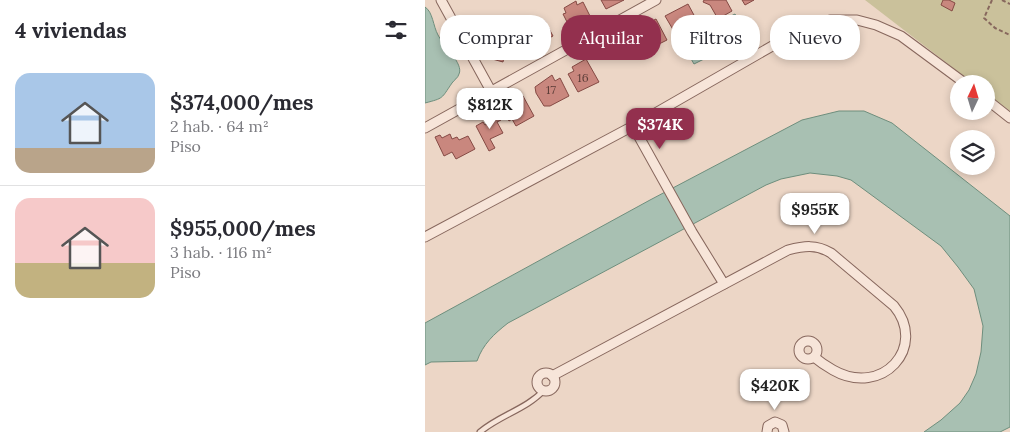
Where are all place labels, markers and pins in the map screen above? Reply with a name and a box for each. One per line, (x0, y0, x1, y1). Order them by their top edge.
pin: $812K (455, 88, 525, 130)
pin: $374K (625, 108, 695, 150)
pin: $955K (780, 192, 850, 235)
pin: $420K (740, 368, 810, 411)

